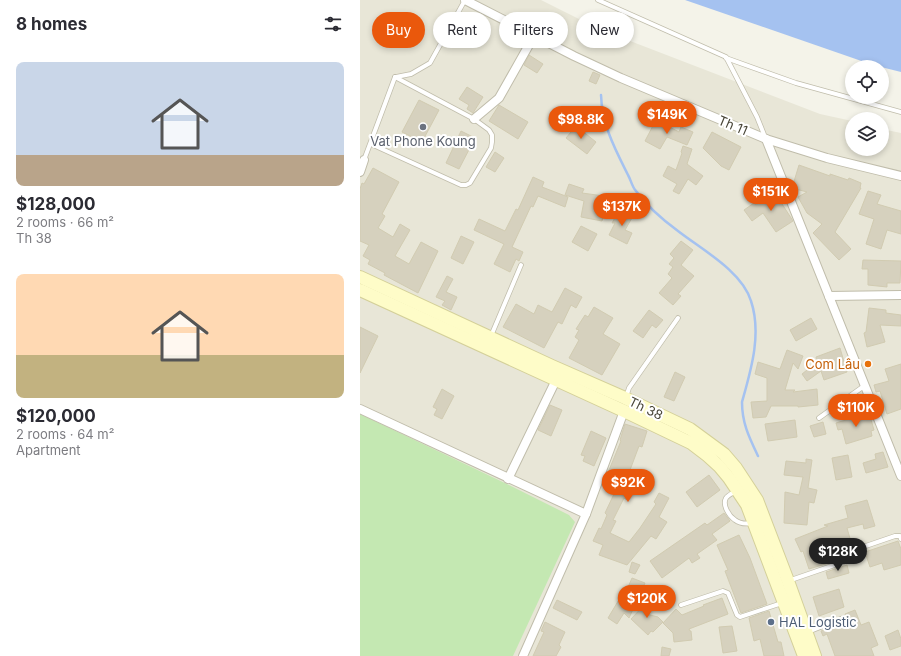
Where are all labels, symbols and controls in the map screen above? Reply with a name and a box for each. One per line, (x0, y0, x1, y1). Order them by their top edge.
chip: Buy (372, 12, 425, 48)
chip: Rent (433, 12, 491, 48)
chip: Filters (499, 12, 568, 48)
chip: New (576, 12, 634, 48)
icon: filters (322, 13, 344, 35)
text: 8 homes (16, 14, 87, 34)
map controls (845, 60, 889, 156)
button: locate (845, 60, 889, 104)
icon: home (144, 88, 216, 160)
pin: $149K (639, 101, 695, 135)
pin: $98.8K (548, 106, 614, 140)
text: $149K (647, 106, 687, 122)
text: $98.8K (558, 111, 604, 127)
street label: Th 11 (716, 112, 750, 138)
button: layers (845, 112, 889, 156)
marker: Vat Phone Koung (418, 122, 428, 132)
place label: Vat Phone Koung (370, 133, 476, 149)
pin: $151K (743, 178, 799, 212)
text: $151K (752, 183, 790, 199)
pin: $137K (594, 193, 650, 227)
text: $128,000 (16, 194, 95, 214)
text: $137K (602, 198, 642, 214)
text: 2 rooms · 66 m² (16, 214, 114, 230)
text: Th 38 (16, 230, 52, 246)
icon: home (144, 300, 216, 372)
place label: Com Lâu (805, 356, 860, 372)
marker: Com Lâu (863, 359, 873, 369)
street label: Th 38 (626, 393, 666, 423)
pin: $110K (828, 394, 884, 428)
text: $110K (837, 399, 875, 415)
text: $120,000 (16, 406, 96, 426)
text: 2 rooms · 64 m² (16, 426, 114, 442)
text: Apartment (16, 442, 81, 458)
pin: $92K (604, 469, 652, 503)
text: $92K (611, 474, 645, 490)
pin: $128K (810, 538, 866, 572)
text: $128K (818, 543, 858, 559)
pin: $120K (619, 585, 675, 619)
text: $120K (627, 590, 667, 606)
place label: HAL Logistic (779, 614, 857, 630)
marker: HAL Logistic (766, 617, 776, 627)

